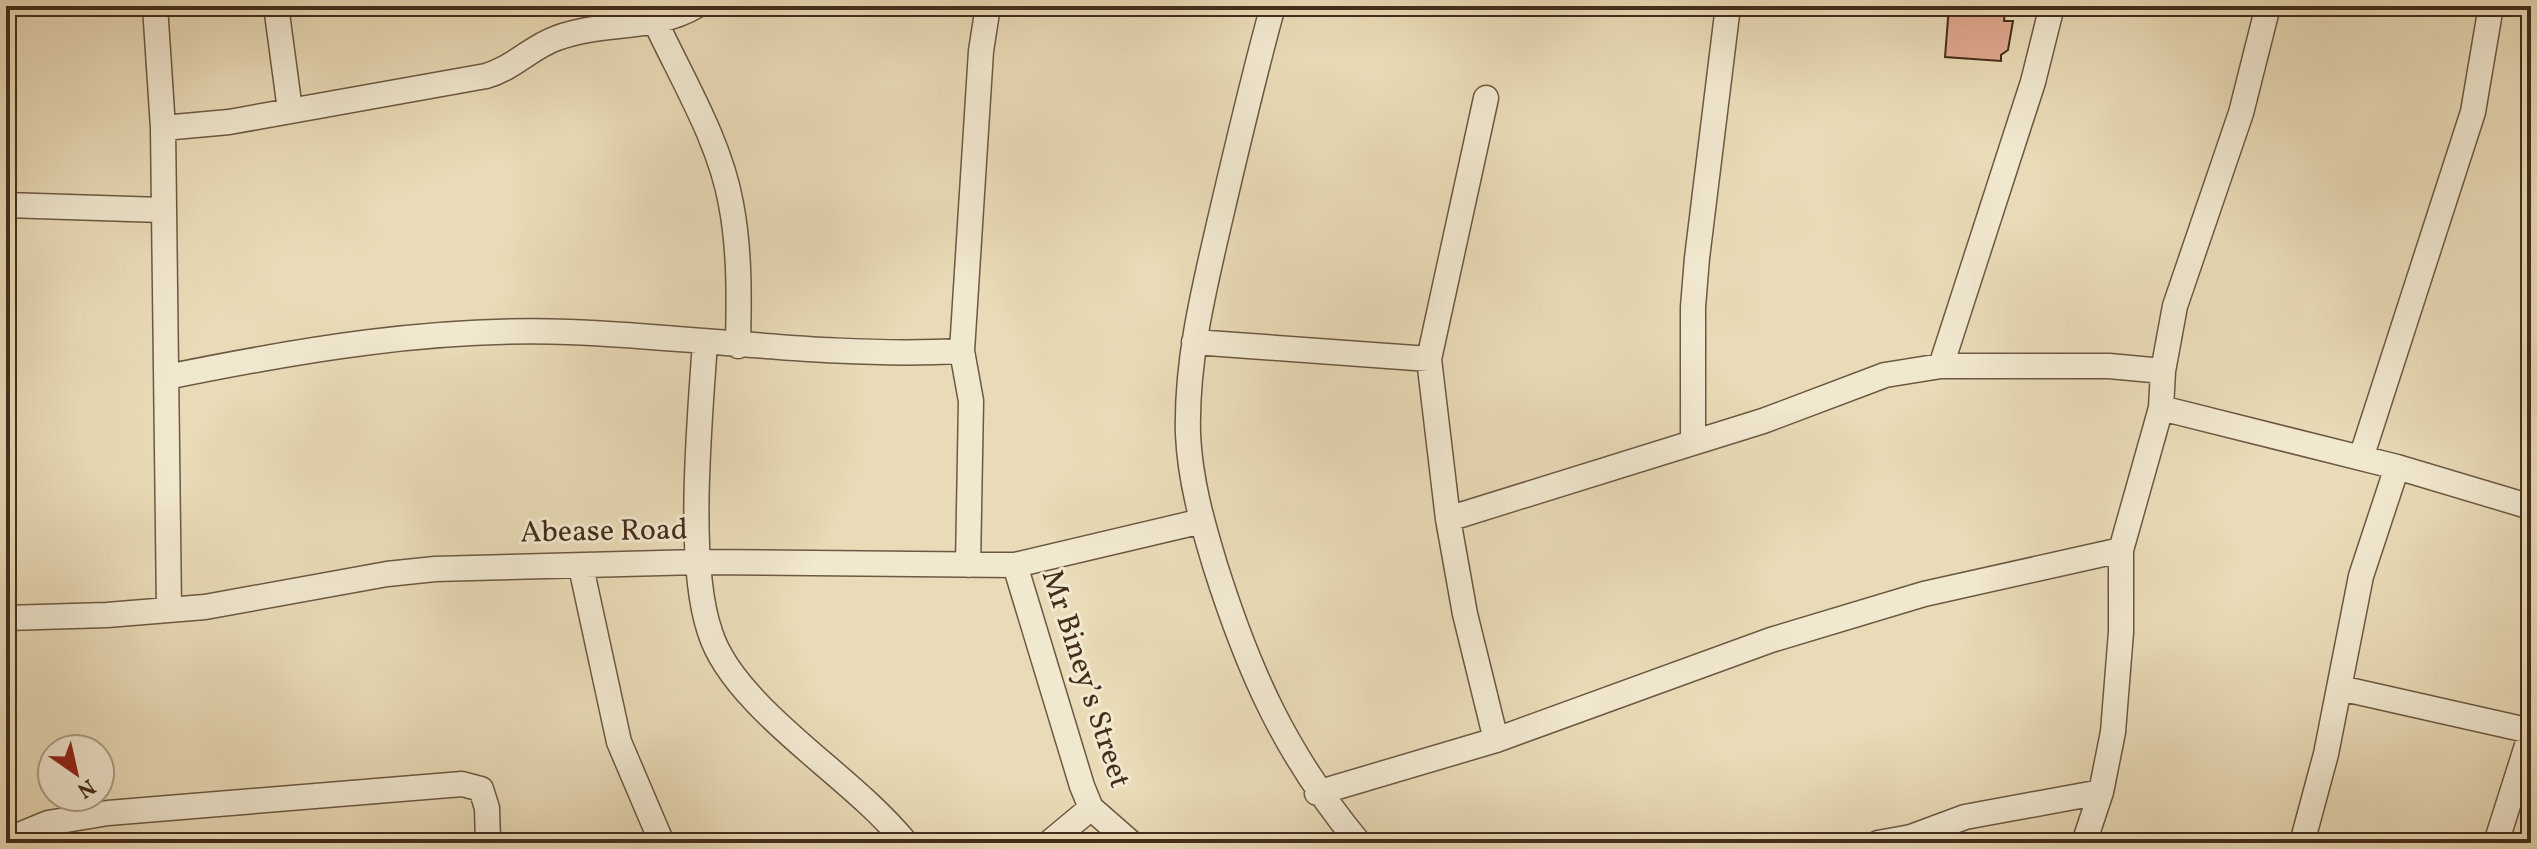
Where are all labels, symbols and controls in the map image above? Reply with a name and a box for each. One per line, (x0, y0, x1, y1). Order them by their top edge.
street label: Abease Road (520, 510, 688, 554)
street label: Mr Biney’s Street (1030, 565, 1140, 793)
north arrow (36, 733, 116, 813)
text: N (70, 770, 101, 805)

